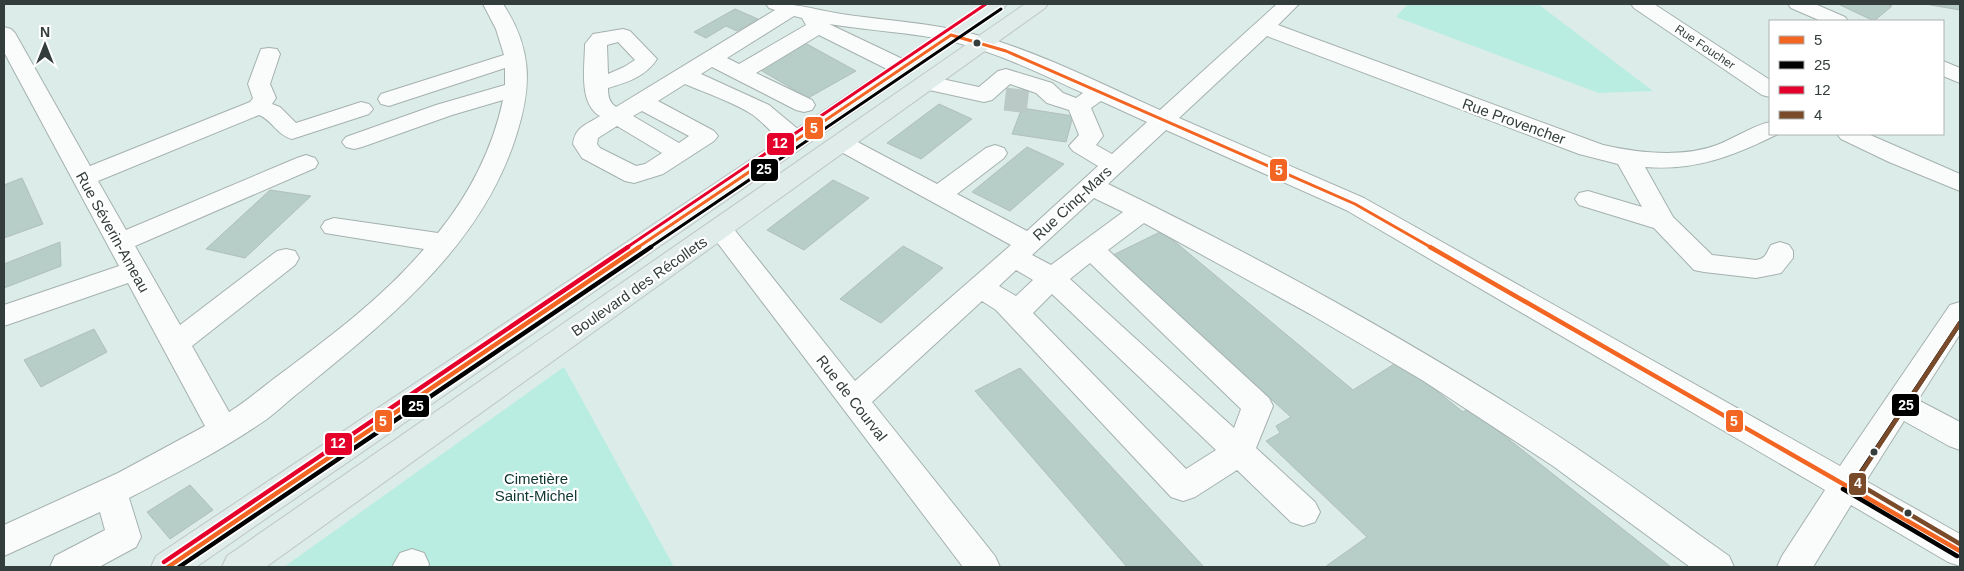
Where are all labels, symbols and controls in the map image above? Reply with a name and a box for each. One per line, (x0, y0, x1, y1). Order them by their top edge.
north arrow (20, 20, 70, 70)
legend (1769, 20, 1944, 135)
street label: Rue Foucher (1672, 22, 1738, 72)
text: N (40, 24, 50, 40)
text: 5 (1814, 31, 1822, 48)
unlabelled marker (972, 38, 982, 48)
text: 25 (1814, 56, 1831, 73)
text: 12 (1814, 81, 1831, 98)
street label: Rue Provencher (1460, 94, 1568, 148)
text: 4 (1814, 106, 1822, 123)
line badge: 5 (804, 116, 824, 140)
text: 5 (810, 120, 818, 136)
line badge: 12 (766, 132, 795, 156)
text: 12 (772, 135, 788, 151)
line badge: 25 (750, 158, 779, 182)
line badge: 5 (1269, 158, 1288, 182)
text: 25 (756, 161, 772, 177)
street label: Rue Cinq-Mars (1029, 162, 1115, 244)
text: 5 (1275, 162, 1283, 178)
street label: Rue Séverin-Ameau (73, 169, 153, 295)
street label: Boulevard des Récollets (568, 233, 710, 339)
street label: Rue de Courval (813, 352, 891, 444)
line badge: 25 (1891, 393, 1920, 417)
line badge: 25 (401, 394, 430, 418)
text: 25 (1898, 397, 1914, 413)
text: 25 (408, 398, 424, 414)
line badge: 5 (374, 409, 393, 433)
line badge: 5 (1725, 409, 1744, 433)
text: 5 (379, 413, 387, 429)
text: 5 (1730, 413, 1738, 429)
line badge: 12 (324, 432, 353, 456)
text: 12 (330, 435, 346, 451)
unlabelled marker (1869, 447, 1879, 457)
park label: Cimetière Saint-Michel (495, 470, 577, 504)
line badge: 4 (1848, 472, 1867, 496)
text: 4 (1854, 475, 1862, 491)
unlabelled marker (1903, 508, 1913, 518)

